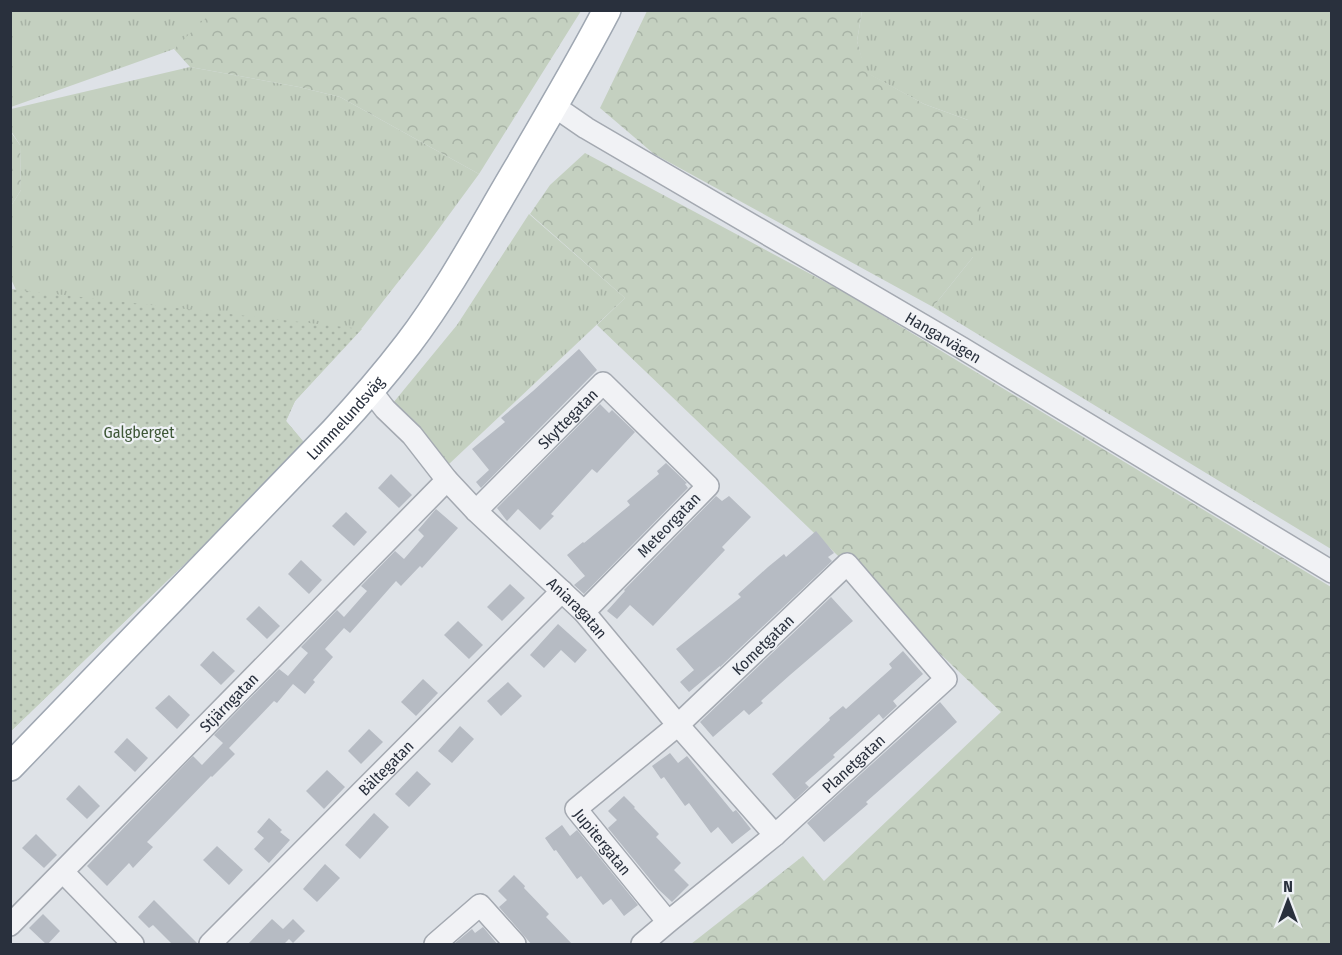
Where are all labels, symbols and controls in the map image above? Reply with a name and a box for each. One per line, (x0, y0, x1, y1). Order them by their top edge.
street label: Hangarvägen (902, 308, 985, 367)
street label: Lummelundsväg (302, 372, 388, 463)
street label: Skyttegatan (534, 385, 601, 453)
park label: Galgberget (104, 423, 175, 442)
street label: Meteorgatan (634, 489, 704, 561)
street label: Aniaragatan (543, 573, 611, 642)
street label: Kometgatan (728, 611, 798, 679)
street label: Stjärngatan (195, 669, 262, 736)
street label: Planetgatan (818, 730, 889, 797)
street label: Bältegatan (354, 736, 417, 799)
street label: Jupitergatan (570, 805, 635, 879)
north arrow (1258, 871, 1318, 931)
text: N (1283, 877, 1293, 896)

